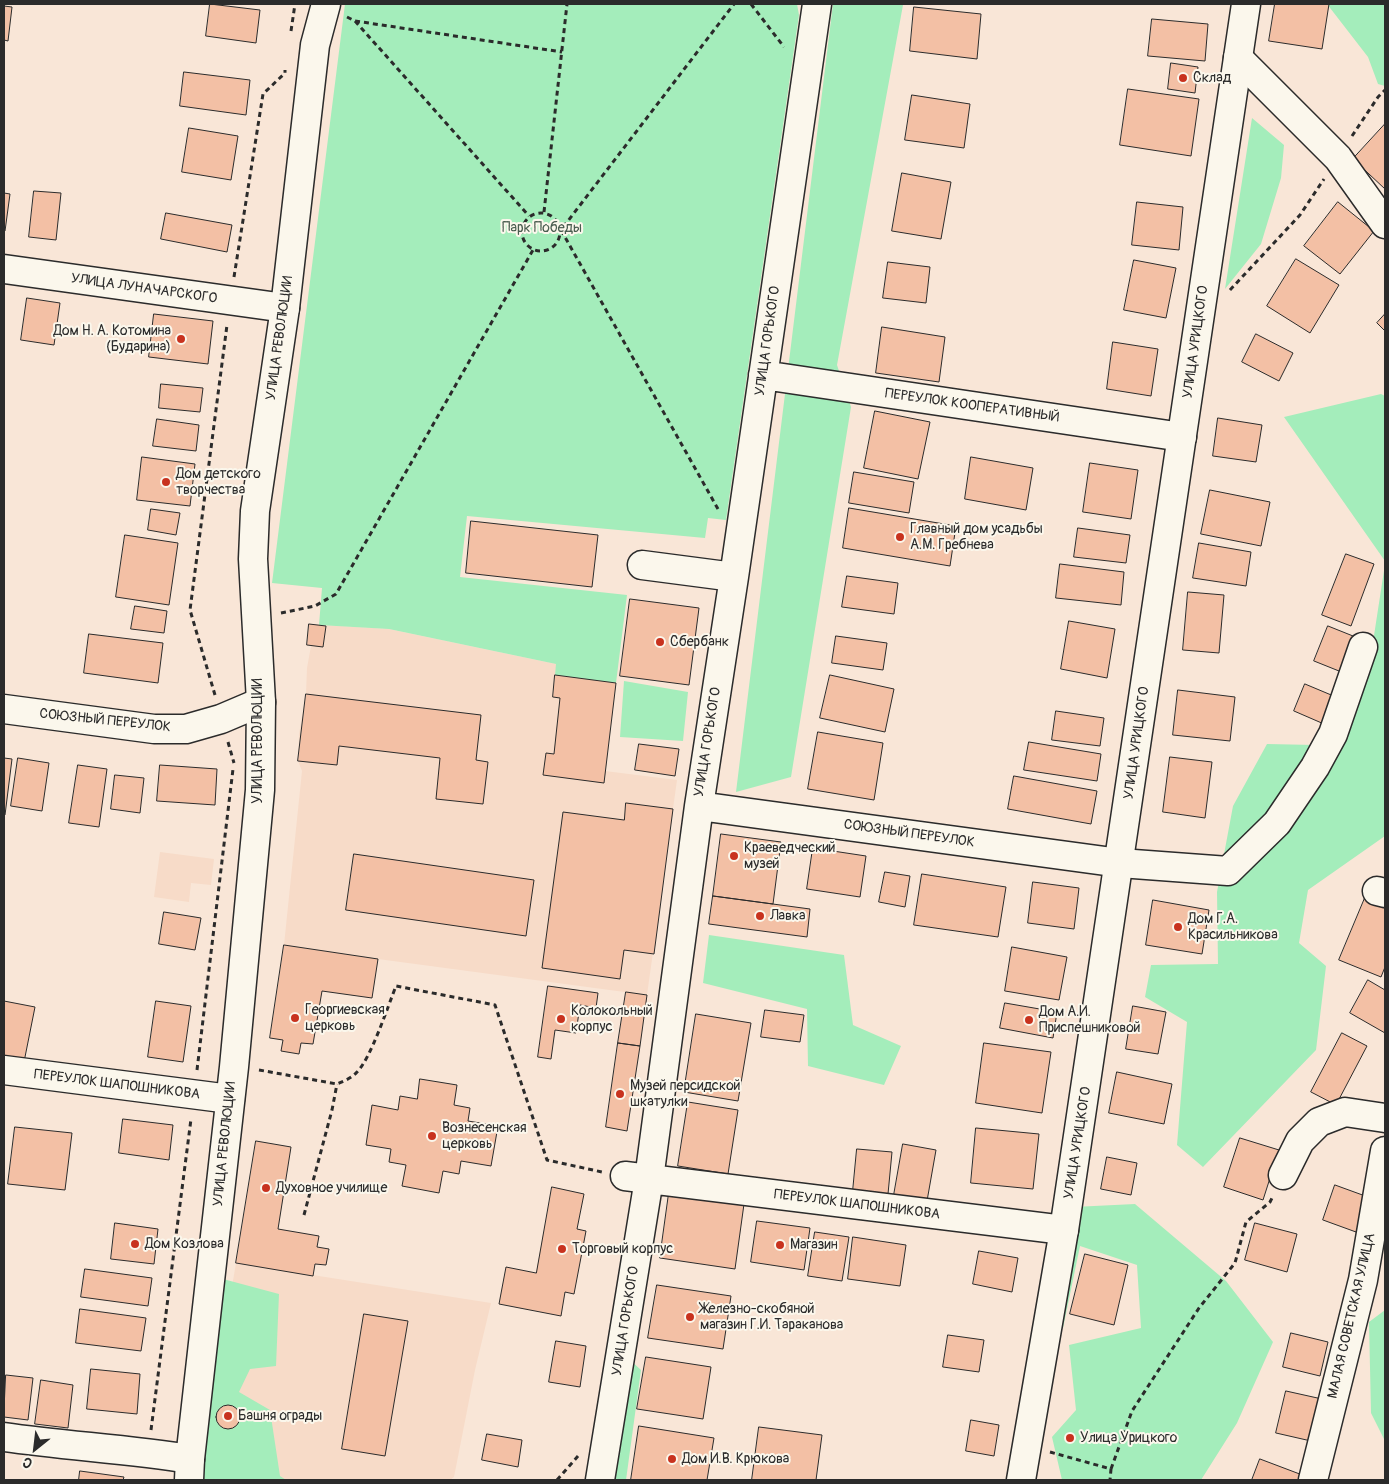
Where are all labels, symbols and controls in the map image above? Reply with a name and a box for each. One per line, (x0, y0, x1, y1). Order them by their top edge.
place label: Склад (1193, 70, 1231, 86)
marker: Склад (1177, 72, 1189, 84)
park label: Парк Победы (502, 220, 582, 236)
street label: УЛИЦА ЛУНАЧАРСКОГО (70, 270, 218, 308)
street label: УЛИЦА РЕВОЛЮЦИИ (263, 275, 297, 401)
street label: УЛИЦА ГОРЬКОГО (752, 285, 784, 397)
street label: УЛИЦА УРИЦКОГО (1180, 285, 1212, 399)
place label: Дом Н. А. Котомина (Бударина) (54, 323, 171, 356)
marker: Дом Н. А. Котомина (Бударина) (175, 333, 187, 345)
street label: ПЕРЕУЛОК КООПЕРАТИВНЫЙ (884, 385, 1060, 427)
place label: Дом детского творчества (176, 466, 261, 498)
marker: Дом детского творчества (160, 476, 172, 488)
place label: Главный дом усадьбы А.М. Гребнева (910, 521, 1043, 554)
marker: Главный дом усадьбы А.М. Гребнева (894, 531, 906, 543)
place label: Сбербанк (670, 634, 729, 650)
marker: Сбербанк (654, 636, 666, 648)
street label: УЛИЦА РЕВОЛЮЦИИ (250, 678, 266, 804)
street label: УЛИЦА ГОРЬКОГО (691, 686, 725, 798)
street label: УЛИЦА УРИЦКОГО (1121, 686, 1153, 800)
street label: СОЮЗНЫЙ ПЕРЕУЛОК (38, 706, 172, 736)
street label: СОЮЗНЫЙ ПЕРЕУЛОК (842, 816, 976, 852)
place label: Краеведческий музей (744, 840, 836, 872)
marker: Краеведческий музей (728, 850, 740, 862)
place label: Лавка (770, 908, 806, 924)
marker: Лавка (754, 910, 766, 922)
place label: Дом Г.А. Красильникова (1188, 911, 1278, 944)
marker: Дом Г.А. Красильникова (1172, 921, 1184, 933)
place label: Георгиевская церковь (305, 1002, 385, 1034)
place label: Колокольный корпус (571, 1003, 653, 1036)
place label: Дом А.И. Приспешниковой (1039, 1004, 1140, 1036)
marker: Георгиевская церковь (289, 1012, 301, 1024)
marker: Колокольный корпус (555, 1013, 567, 1025)
marker: Дом А.И. Приспешниковой (1023, 1014, 1035, 1026)
street label: ПЕРЕУЛОК ШАПОШНИКОВА (33, 1066, 201, 1104)
place label: Музей персидской шкатулки (630, 1078, 740, 1110)
street label: УЛИЦА РЕВОЛЮЦИИ (210, 1081, 240, 1207)
street label: УЛИЦА УРИЦКОГО (1061, 1086, 1095, 1200)
marker: Музей персидской шкатулки (614, 1088, 626, 1100)
place label: Вознесенская церковь (442, 1120, 527, 1152)
marker: Вознесенская церковь (426, 1130, 438, 1142)
place label: Духовное училище (276, 1180, 387, 1196)
marker: Духовное училище (260, 1182, 272, 1194)
street label: ПЕРЕУЛОК ШАПОШНИКОВА (773, 1186, 941, 1224)
street label: МАЛАЯ СОВЕТСКАЯ УЛИЦА (1325, 1232, 1379, 1400)
place label: Дом Козлова (145, 1236, 224, 1252)
place label: Магазин (790, 1237, 838, 1253)
marker: Дом Козлова (129, 1238, 141, 1250)
marker: Магазин (774, 1239, 786, 1251)
place label: Торговый корпус (572, 1241, 673, 1257)
marker: Торговый корпус (556, 1243, 568, 1255)
street label: УЛИЦА ГОРЬКОГО (609, 1265, 643, 1377)
place label: Железно-скобяной магазин Г.И. Тараканова (700, 1301, 843, 1334)
marker: Железно-скобяной магазин Г.И. Тараканова (684, 1311, 696, 1323)
place label: Башня ограды (238, 1408, 322, 1424)
marker: Башня ограды (222, 1410, 234, 1422)
north arrow (10, 1424, 60, 1474)
place label: Улица Урицкого (1080, 1430, 1177, 1446)
marker: Улица Урицкого (1064, 1432, 1076, 1444)
place label: Дом И.В. Крюкова (682, 1451, 789, 1467)
text: С (20, 1453, 35, 1472)
marker: Дом И.В. Крюкова (666, 1453, 678, 1465)

